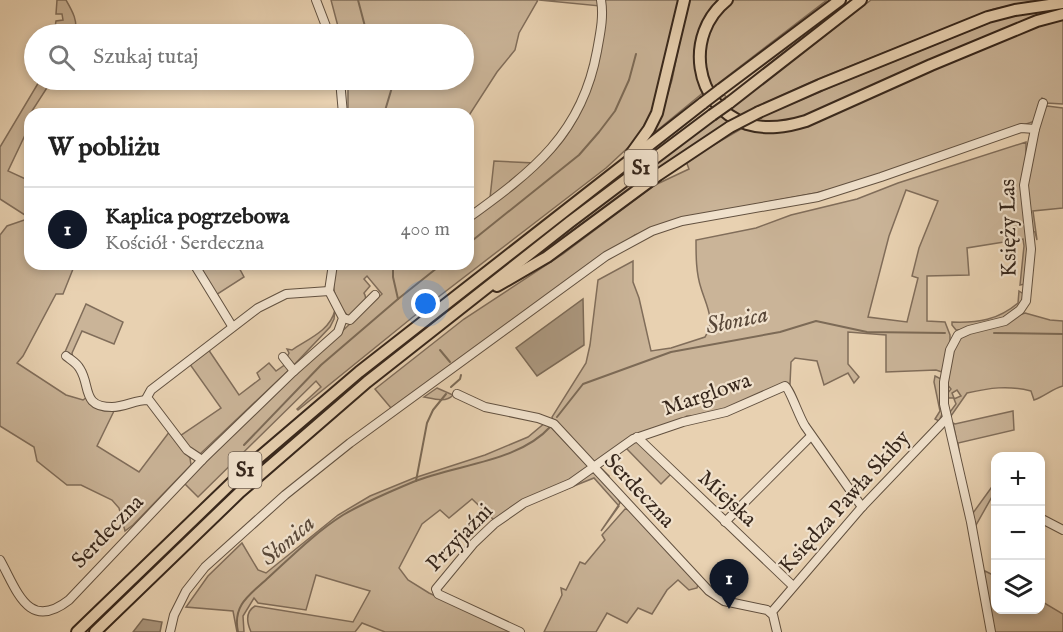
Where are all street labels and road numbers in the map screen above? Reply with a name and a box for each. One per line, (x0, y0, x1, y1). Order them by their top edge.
road number: S1 (624, 150, 658, 186)
street label: Księży Las (994, 179, 1024, 277)
street label: Marglowa (659, 367, 755, 423)
street label: Księdza Pawła Skiby (773, 424, 917, 580)
street label: Serdeczna (597, 448, 681, 535)
road number: S1 (228, 452, 262, 488)
street label: Miejska (692, 465, 763, 534)
street label: Serdeczna (66, 489, 150, 575)
street label: Przyjaźni (421, 498, 499, 578)

